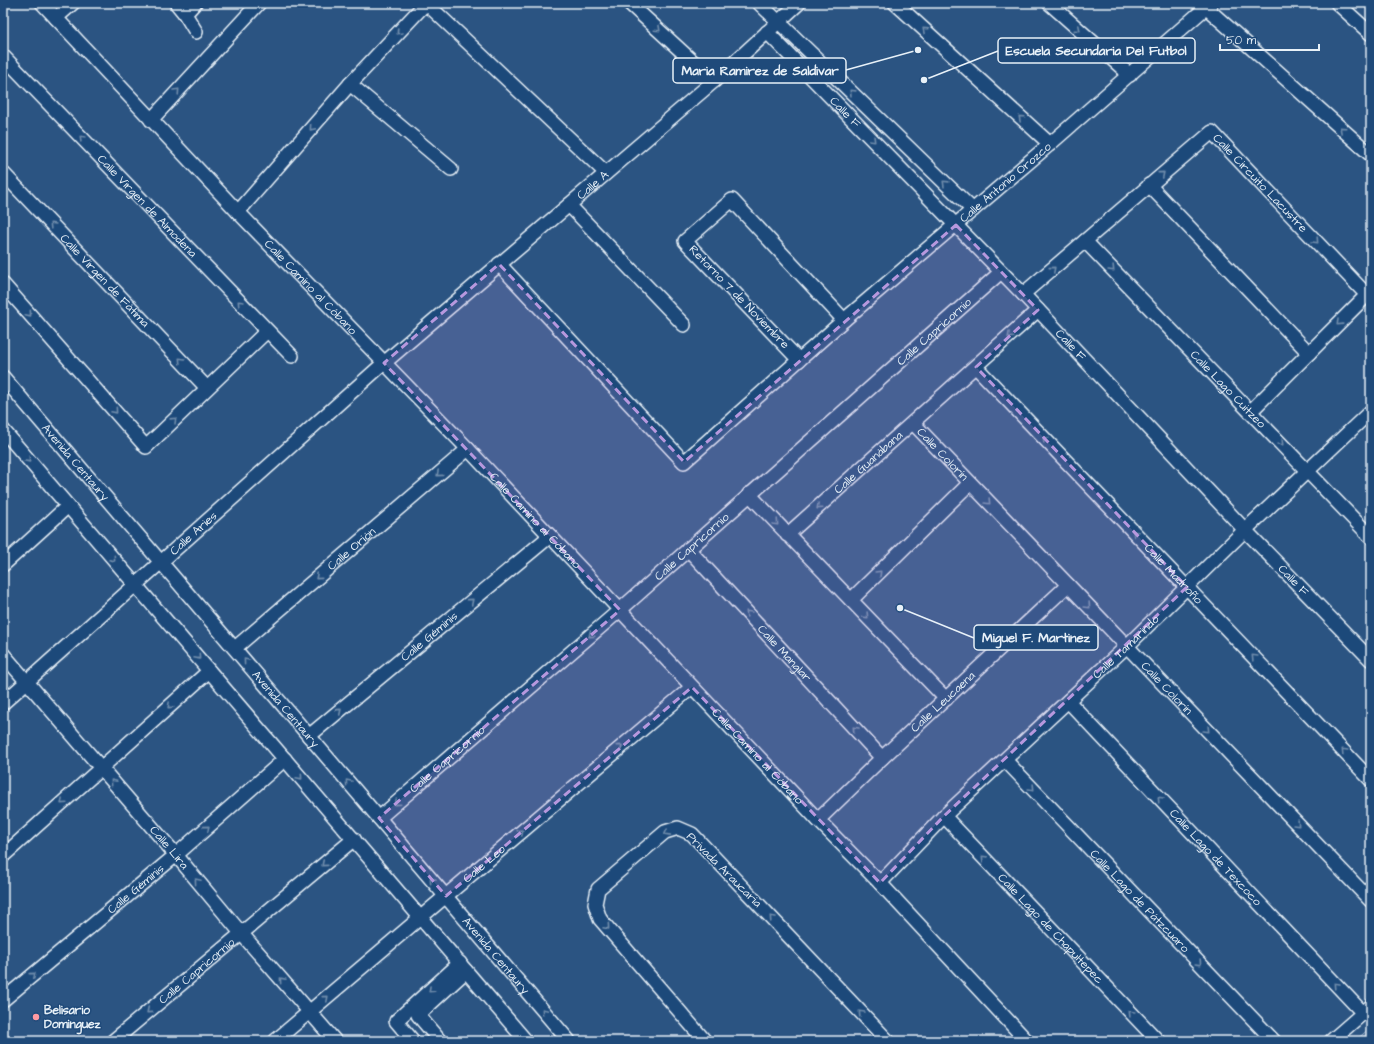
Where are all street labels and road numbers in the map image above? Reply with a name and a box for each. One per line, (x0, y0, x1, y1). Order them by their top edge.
street label: Calle F (826, 93, 865, 132)
street label: Calle Circuito Lacustre (1209, 130, 1312, 236)
street label: Calle Antonio Orozco (956, 138, 1055, 226)
street label: Calle Virgen de Almodena (94, 151, 201, 261)
street label: Calle A (573, 166, 613, 203)
street label: Calle Virgen de Fátima (56, 230, 153, 331)
street label: Calle Camino al Cóbano (261, 236, 361, 339)
street label: Retorno 7 de Noviembre (685, 241, 794, 353)
street label: Calle Capricornio (893, 293, 975, 369)
street label: Calle F (1052, 325, 1090, 365)
street label: Calle Lago Cuitzeo (1186, 346, 1270, 432)
street label: Avenida Centaury (38, 420, 114, 505)
street label: Calle Colorín (913, 424, 972, 484)
street label: Calle Guanábana (830, 427, 906, 498)
street label: Calle Camino al Cóbano (486, 469, 585, 573)
street label: Calle Aries (166, 507, 221, 559)
street label: Calle Capricornio (650, 508, 733, 584)
street label: Calle Orión (323, 523, 379, 574)
street label: Calle Madroño (1141, 540, 1207, 608)
street label: Calle F (1274, 560, 1313, 600)
street label: Calle Géminis (397, 608, 461, 665)
street label: Calle Tamarindo (1089, 611, 1163, 683)
street label: Calle Manglar (754, 621, 816, 686)
street label: Calle Colorín (1137, 658, 1197, 718)
street label: Avenida Centaury (248, 667, 324, 752)
street label: Calle Leucaena (907, 667, 979, 736)
street label: Calle Camino al Cóbano (708, 704, 808, 808)
street label: Calle Capricornio (406, 722, 489, 797)
street label: Calle Lago de Texcoco (1166, 805, 1266, 910)
street label: Calle Lira (146, 822, 193, 873)
street label: Privada Araucaria (683, 829, 765, 911)
street label: Calle Leo (459, 840, 509, 887)
street label: Calle Lago de Pátzcuaro (1086, 845, 1194, 956)
street label: Calle Géminis (103, 860, 168, 918)
street label: Calle Lago de Chapultepec (994, 869, 1108, 988)
street label: Avenida Centaury (458, 913, 534, 999)
street label: Calle Capricornio (155, 934, 239, 1008)

